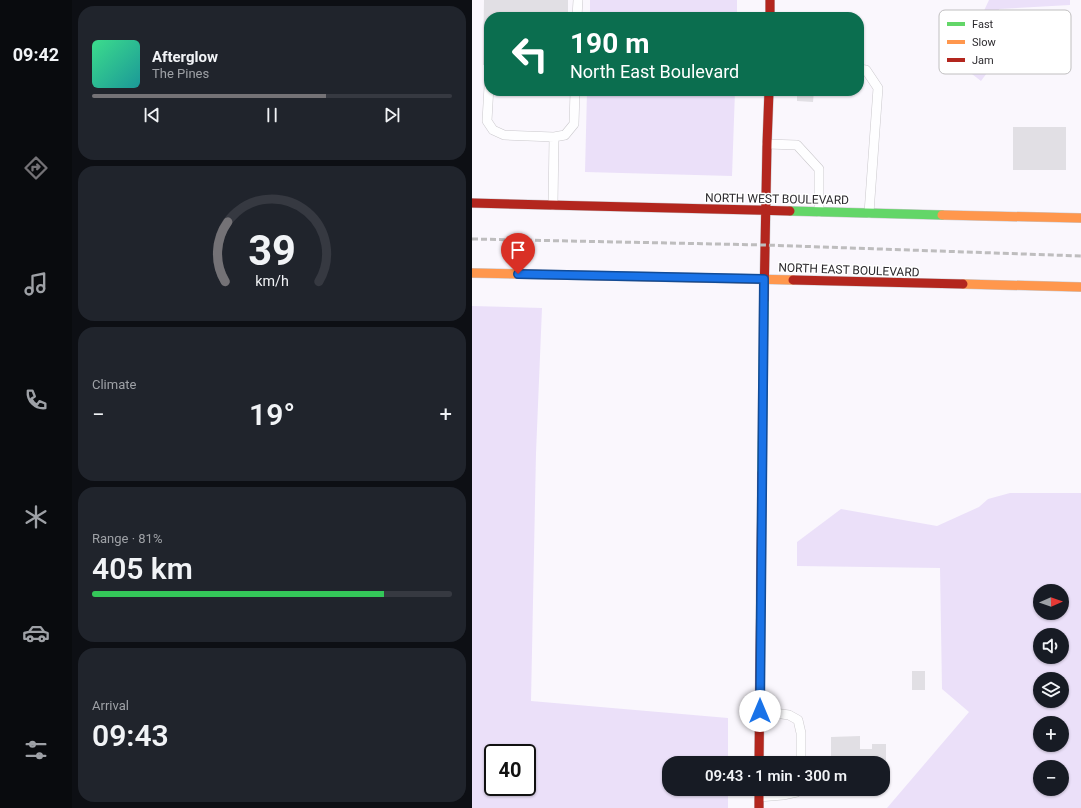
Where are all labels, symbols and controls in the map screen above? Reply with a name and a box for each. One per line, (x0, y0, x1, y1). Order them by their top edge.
legend (939, 10, 1071, 74)
text: Fast (972, 18, 994, 31)
text: 190 m (570, 27, 649, 60)
icon: left (504, 28, 556, 80)
text: Slow (972, 36, 996, 49)
text: 09:42 (13, 44, 59, 65)
text: Afterglow (152, 48, 218, 66)
text: Jam (972, 54, 994, 67)
text: North East Boulevard (570, 61, 739, 82)
text: The Pines (152, 66, 209, 81)
icon: previous (141, 104, 163, 126)
icon: pause (261, 104, 283, 126)
icon: next (381, 104, 403, 126)
icon: directions (22, 154, 50, 182)
street label: NORTH WEST BOULEVARD (705, 191, 849, 207)
text: 39 (248, 225, 296, 274)
pin (501, 233, 535, 274)
icon: arrive (507, 239, 529, 261)
street label: NORTH EAST BOULEVARD (778, 261, 920, 279)
icon: music (22, 270, 50, 298)
text: km/h (255, 272, 289, 288)
text: Climate (92, 377, 136, 392)
icon: phone (22, 386, 50, 414)
text: 19° (249, 397, 295, 432)
text: − (92, 402, 105, 427)
text: + (440, 402, 452, 427)
icon: climate (22, 503, 50, 531)
text: Range · 81% (92, 531, 162, 546)
text: 405 km (92, 551, 193, 586)
north arrow (1033, 584, 1069, 620)
map controls (1033, 584, 1069, 796)
icon: car (22, 619, 50, 647)
button: sound (1033, 628, 1069, 664)
button: layers (1033, 672, 1069, 708)
position arrow (739, 690, 781, 732)
text: Arrival (92, 698, 129, 713)
button: + (1033, 716, 1069, 752)
text: 09:43 (92, 718, 169, 753)
icon: filters (22, 736, 50, 764)
speed limit sign: 40 (484, 744, 536, 796)
button: − (1033, 760, 1069, 796)
text: 09:43 · 1 min · 300 m (705, 767, 847, 785)

